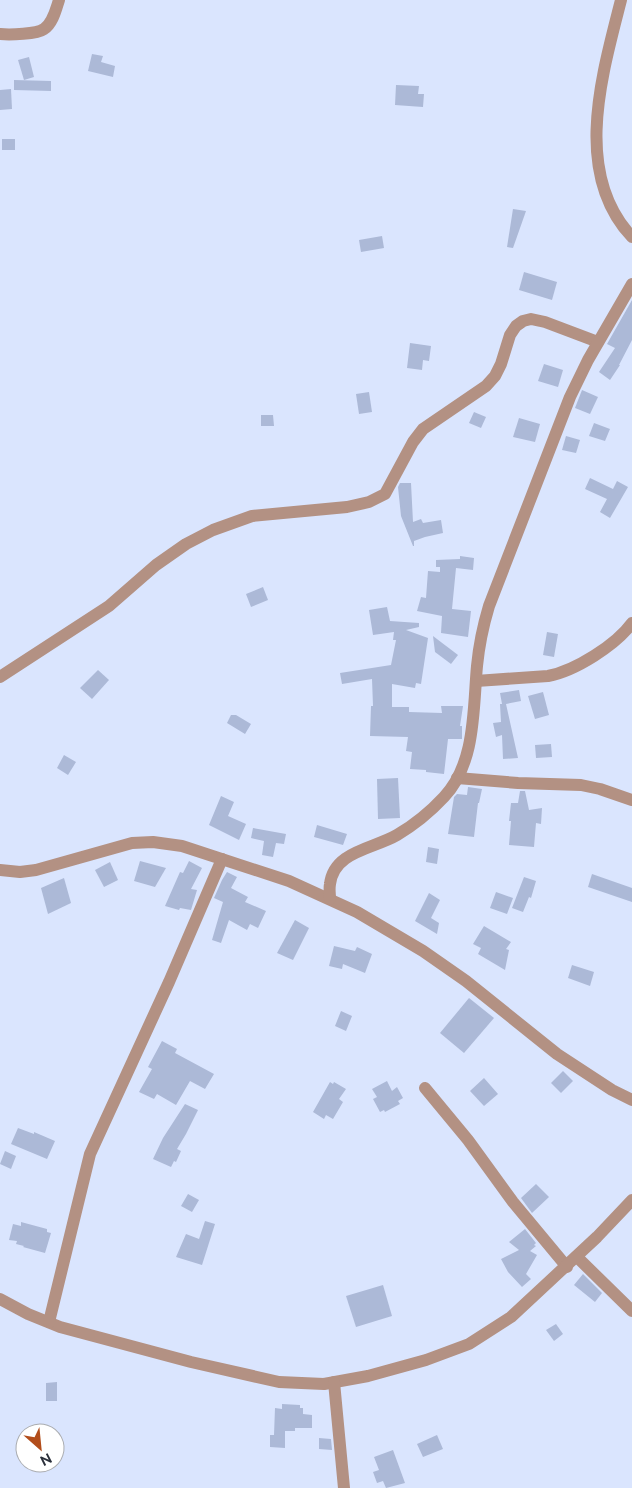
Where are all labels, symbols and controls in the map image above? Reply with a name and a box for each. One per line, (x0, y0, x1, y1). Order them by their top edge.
north arrow (15, 1423, 65, 1473)
text: N (38, 1450, 54, 1469)

